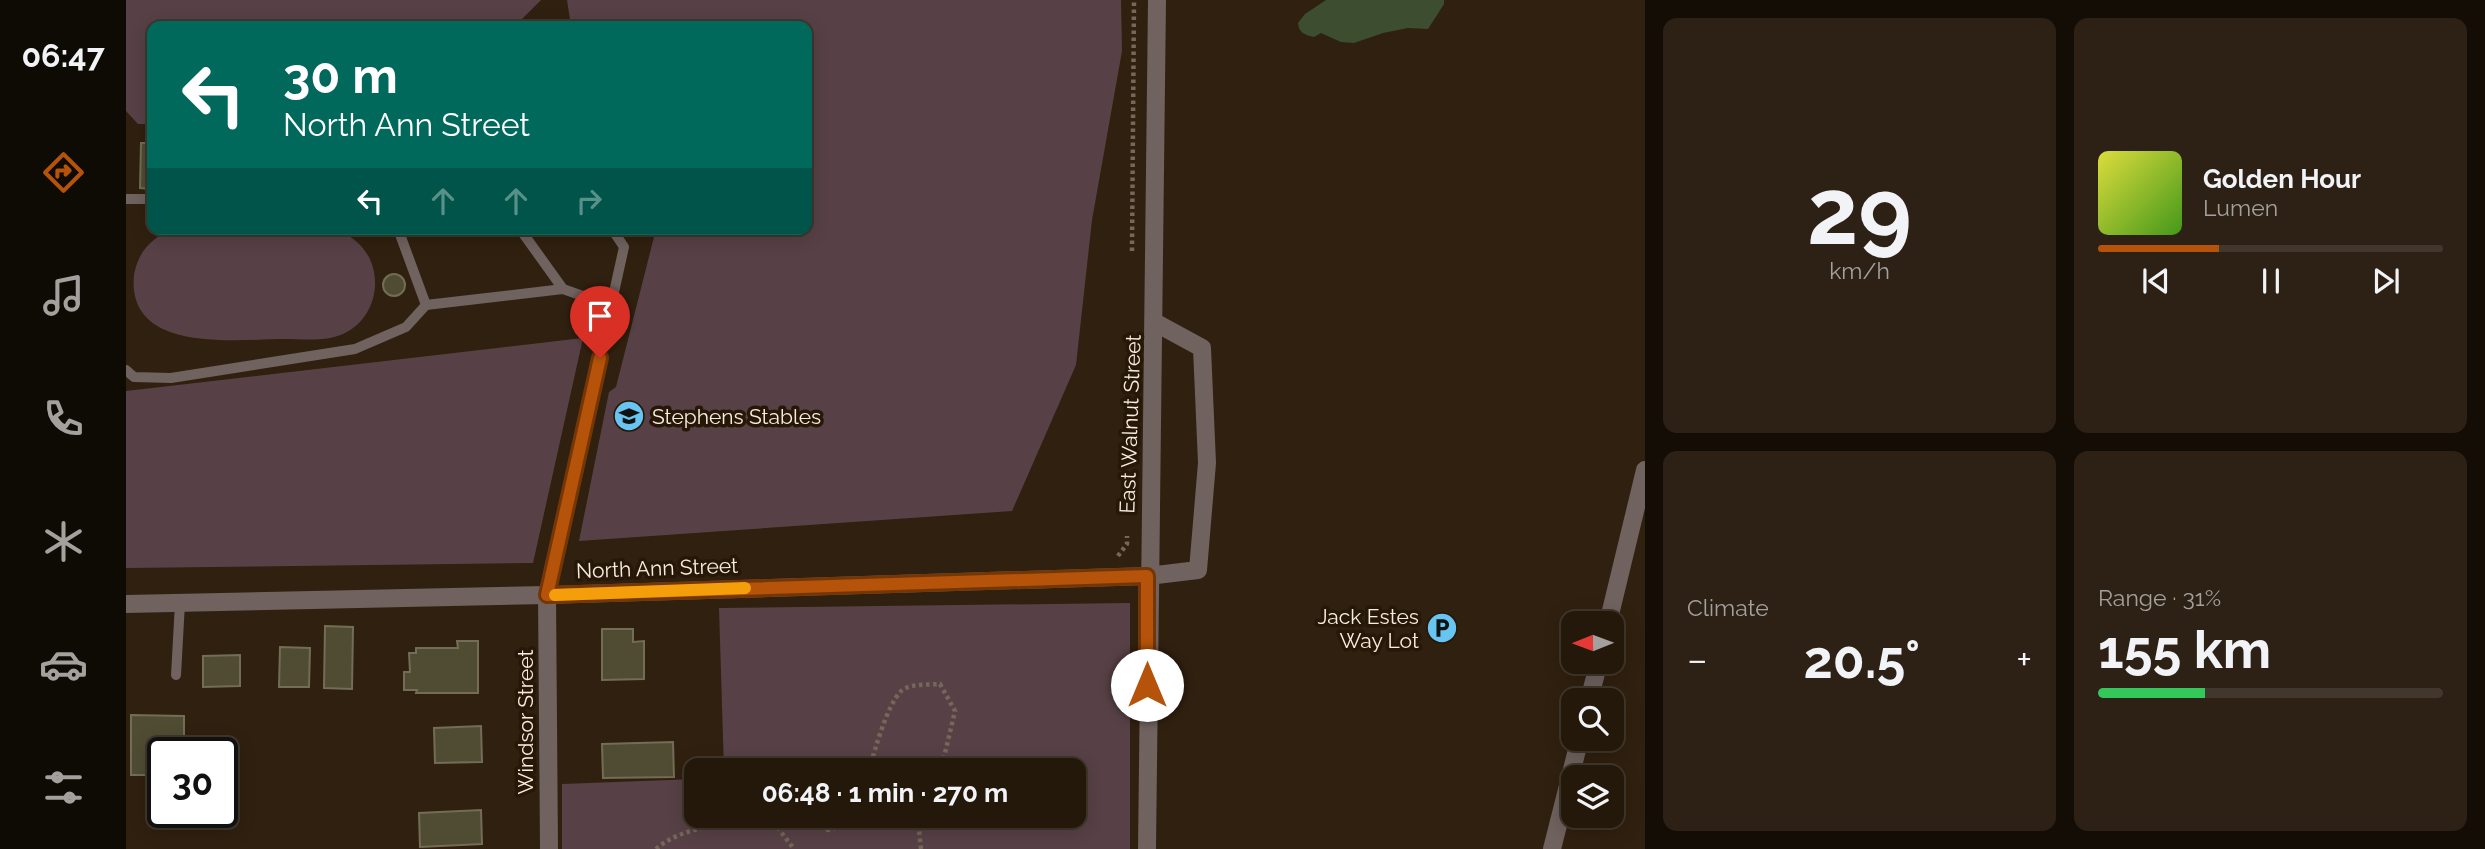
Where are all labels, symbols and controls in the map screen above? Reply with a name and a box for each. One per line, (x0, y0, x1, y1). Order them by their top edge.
text: 06:47 (21, 37, 105, 74)
text: 30 m (283, 47, 398, 104)
icon: left (168, 49, 259, 140)
text: North Ann Street (283, 106, 530, 143)
icon: directions (39, 148, 88, 197)
text: 29 (1807, 158, 1912, 265)
text: Golden Hour (2203, 164, 2361, 194)
icon: left (351, 182, 389, 220)
icon: ahead (424, 182, 462, 220)
icon: ahead (497, 182, 535, 220)
icon: right (570, 182, 608, 220)
text: Lumen (2203, 194, 2278, 221)
text: km/h (1829, 257, 1890, 284)
icon: previous (2137, 262, 2175, 300)
icon: pause (2252, 262, 2290, 300)
icon: next (2367, 262, 2405, 300)
icon: music (39, 271, 88, 320)
pin (570, 286, 630, 358)
icon: arrive (581, 297, 619, 335)
street label: East Walnut Street (1114, 334, 1146, 514)
icon: phone (39, 394, 88, 443)
school or university icon: Stephens Stables (612, 399, 646, 433)
place label: Stephens Stables (652, 404, 821, 429)
icon: climate (39, 517, 88, 566)
street label: North Ann Street (576, 553, 738, 583)
text: Range · 31% (2098, 584, 2221, 611)
text: Climate (1687, 594, 1769, 621)
place label: Jack Estes Way Lot (1317, 604, 1419, 653)
parking icon: Jack Estes Way Lot (1425, 611, 1459, 645)
north arrow (1561, 611, 1624, 674)
map controls (1561, 611, 1624, 828)
text: 155 km (2098, 619, 2271, 680)
text: 20.5° (1804, 629, 1920, 690)
text: − (1687, 637, 1707, 682)
text: + (2016, 637, 2032, 682)
icon: car (39, 640, 88, 689)
position arrow (1110, 648, 1184, 722)
street label: Windsor Street (513, 650, 538, 794)
button: search (1561, 688, 1624, 751)
speed limit sign: 30 (147, 737, 238, 828)
icon: filters (39, 763, 88, 812)
button: layers (1561, 765, 1624, 828)
text: 06:48 · 1 min · 270 m (762, 778, 1008, 808)

